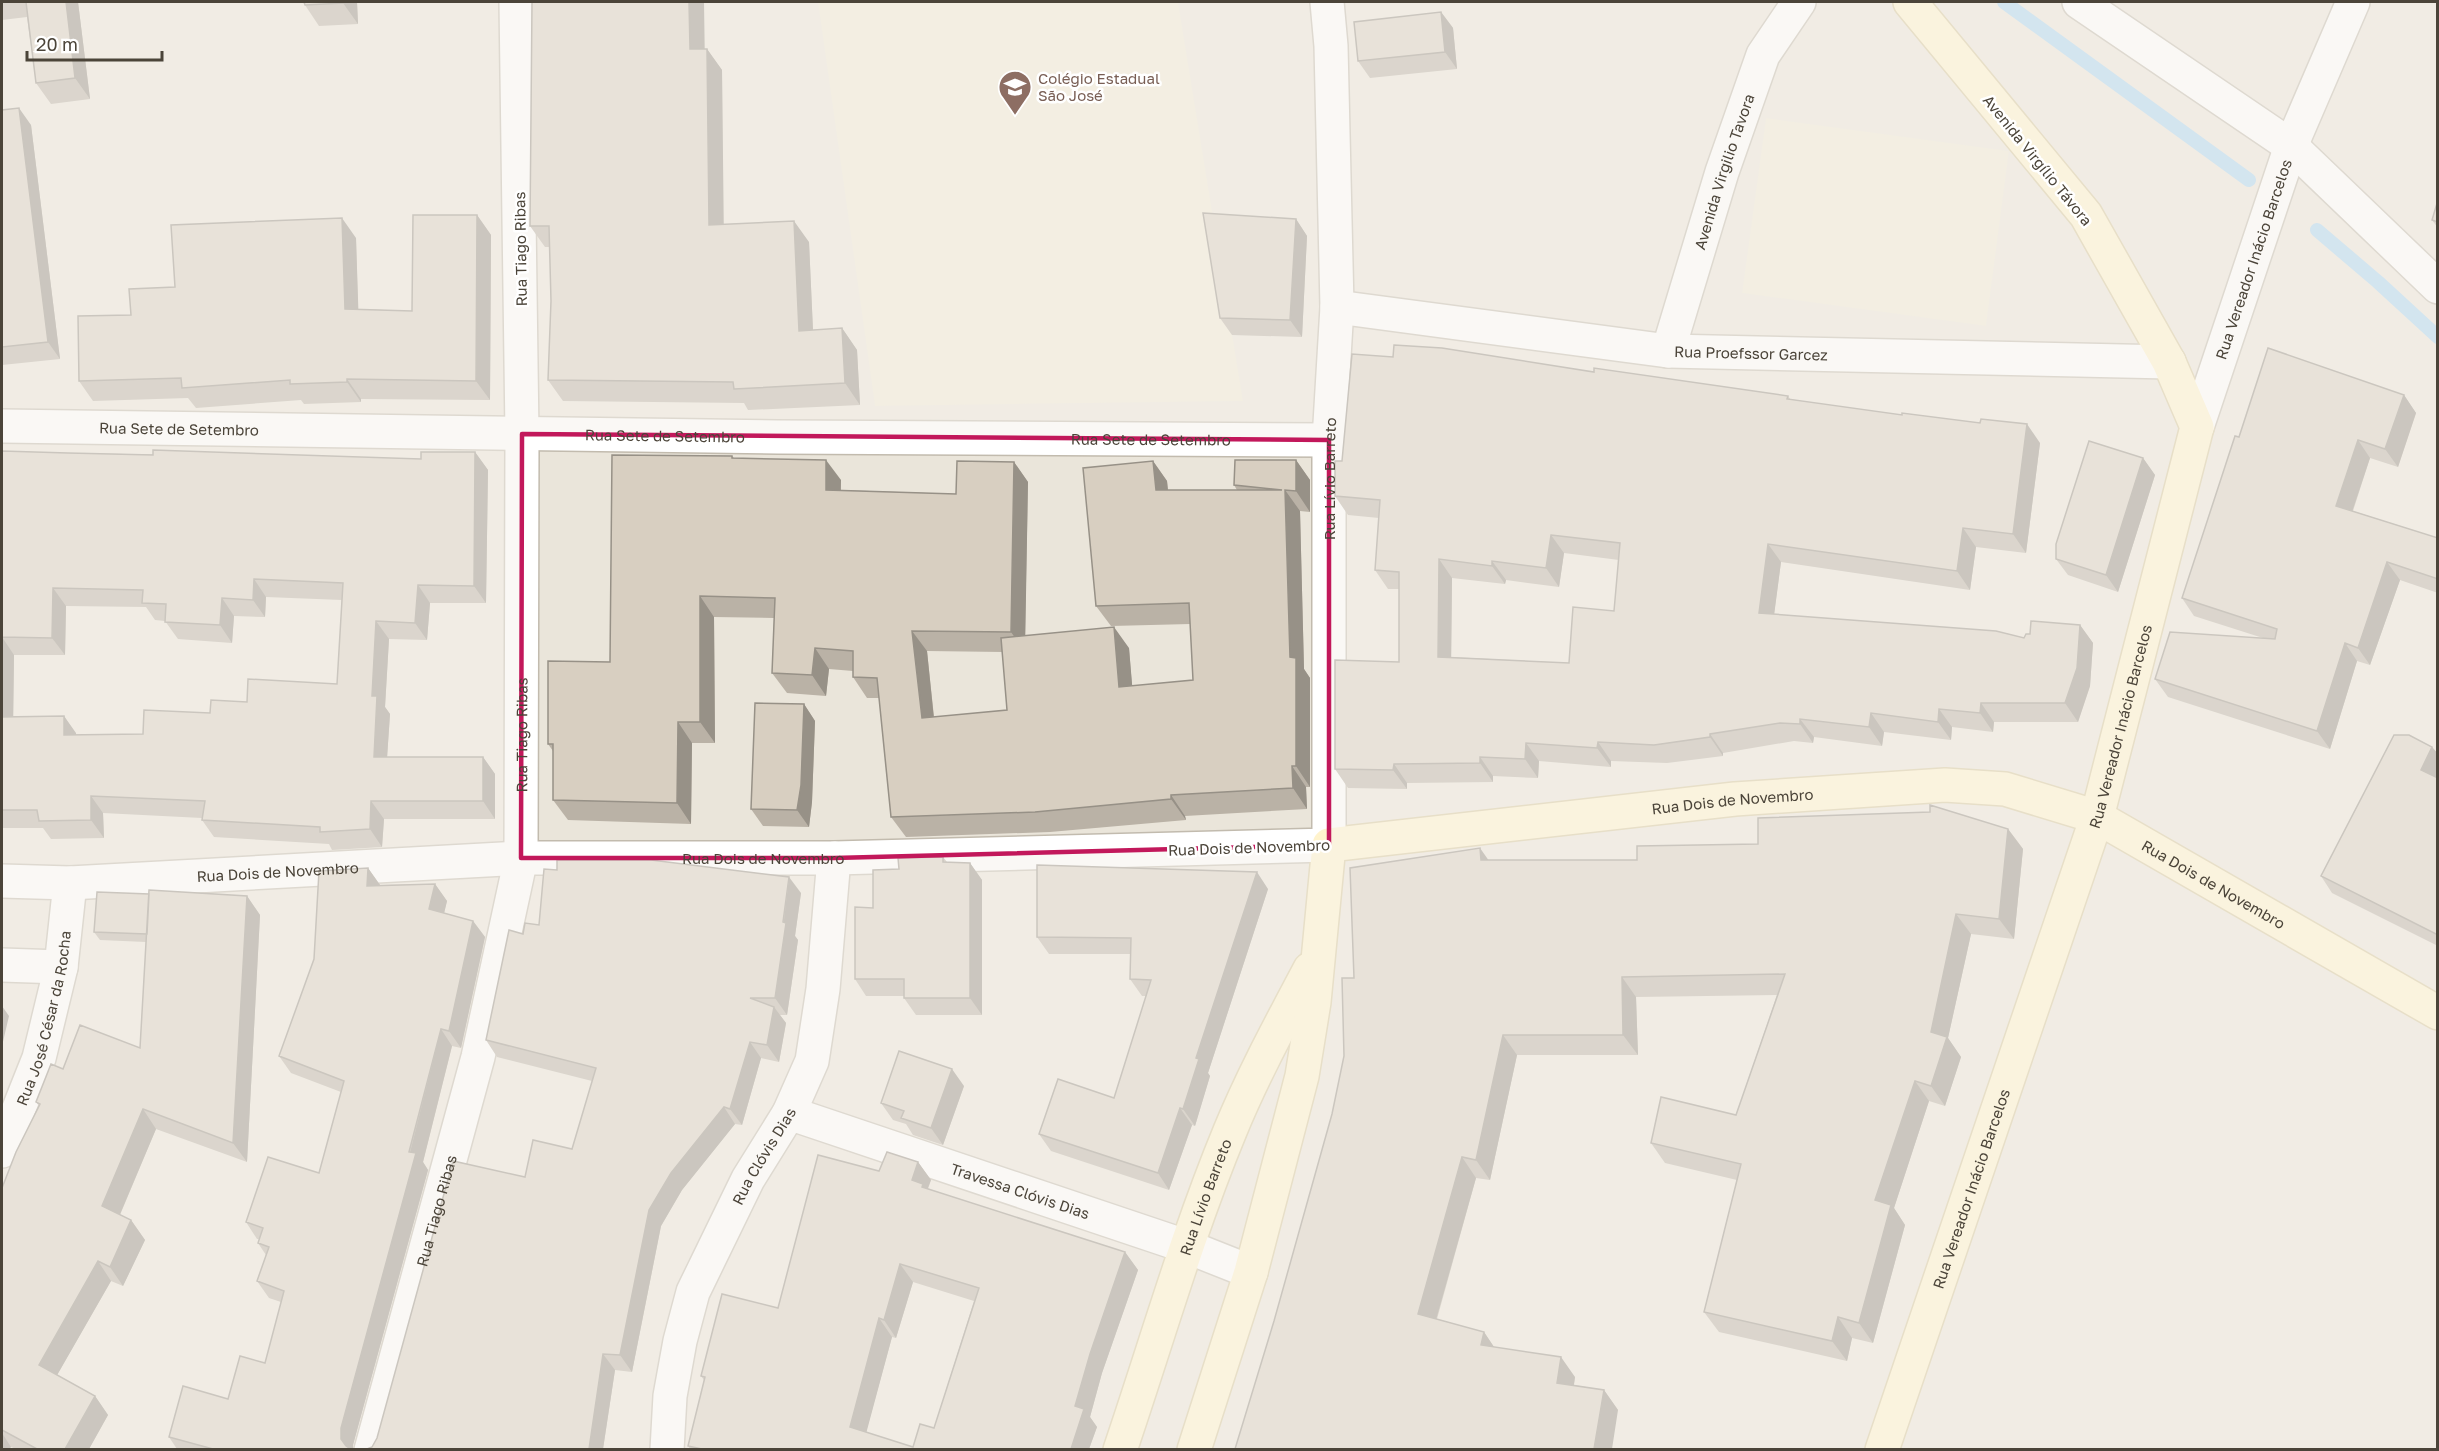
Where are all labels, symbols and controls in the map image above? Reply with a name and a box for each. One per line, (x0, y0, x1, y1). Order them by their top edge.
scale bar (27, 24, 162, 62)
text: 20 m (36, 33, 78, 55)
school or university icon: Colégio Estadual São José (997, 69, 1033, 116)
place label: Colégio Estadual São José (1038, 69, 1160, 104)
street label: Avenida Virgilio Tavora (1690, 91, 1758, 252)
street label: Avenida Virgílio Távora (1980, 91, 2096, 229)
street label: Rua Vereador Inácio Barcelos (2211, 157, 2295, 362)
street label: Rua Tiago Ribas (510, 191, 530, 307)
street label: Rua Proefssor Garcez (1674, 342, 1828, 364)
street label: Rua Lívio Barreto (1320, 417, 1339, 540)
street label: Rua Sete de Setembro (99, 418, 259, 439)
street label: Rua Sete de Setembro (585, 425, 745, 446)
street label: Rua Sete de Setembro (1071, 430, 1231, 448)
street label: Rua Vereador Inácio Barcelos (2085, 622, 2155, 831)
street label: Rua Tiago Ribas (512, 677, 530, 792)
street label: Rua Dois de Novembro (1651, 785, 1814, 817)
street label: Rua Dois de Novembro (1168, 835, 1330, 859)
street label: Rua Dois de Novembro (2139, 836, 2289, 932)
street label: Rua Dois de Novembro (682, 849, 845, 867)
street label: Rua Dois de Novembro (196, 858, 359, 885)
street label: Rua José César da Rocha (12, 930, 74, 1108)
street label: Rua Vereador Inácio Barcelos (1928, 1086, 2013, 1291)
street label: Rua Clóvis Dias (728, 1105, 799, 1208)
street label: Rua Lívio Barreto (1176, 1136, 1235, 1258)
street label: Rua Tiago Ribas (412, 1153, 460, 1269)
street label: Travessa Clóvis Dias (948, 1159, 1092, 1222)

